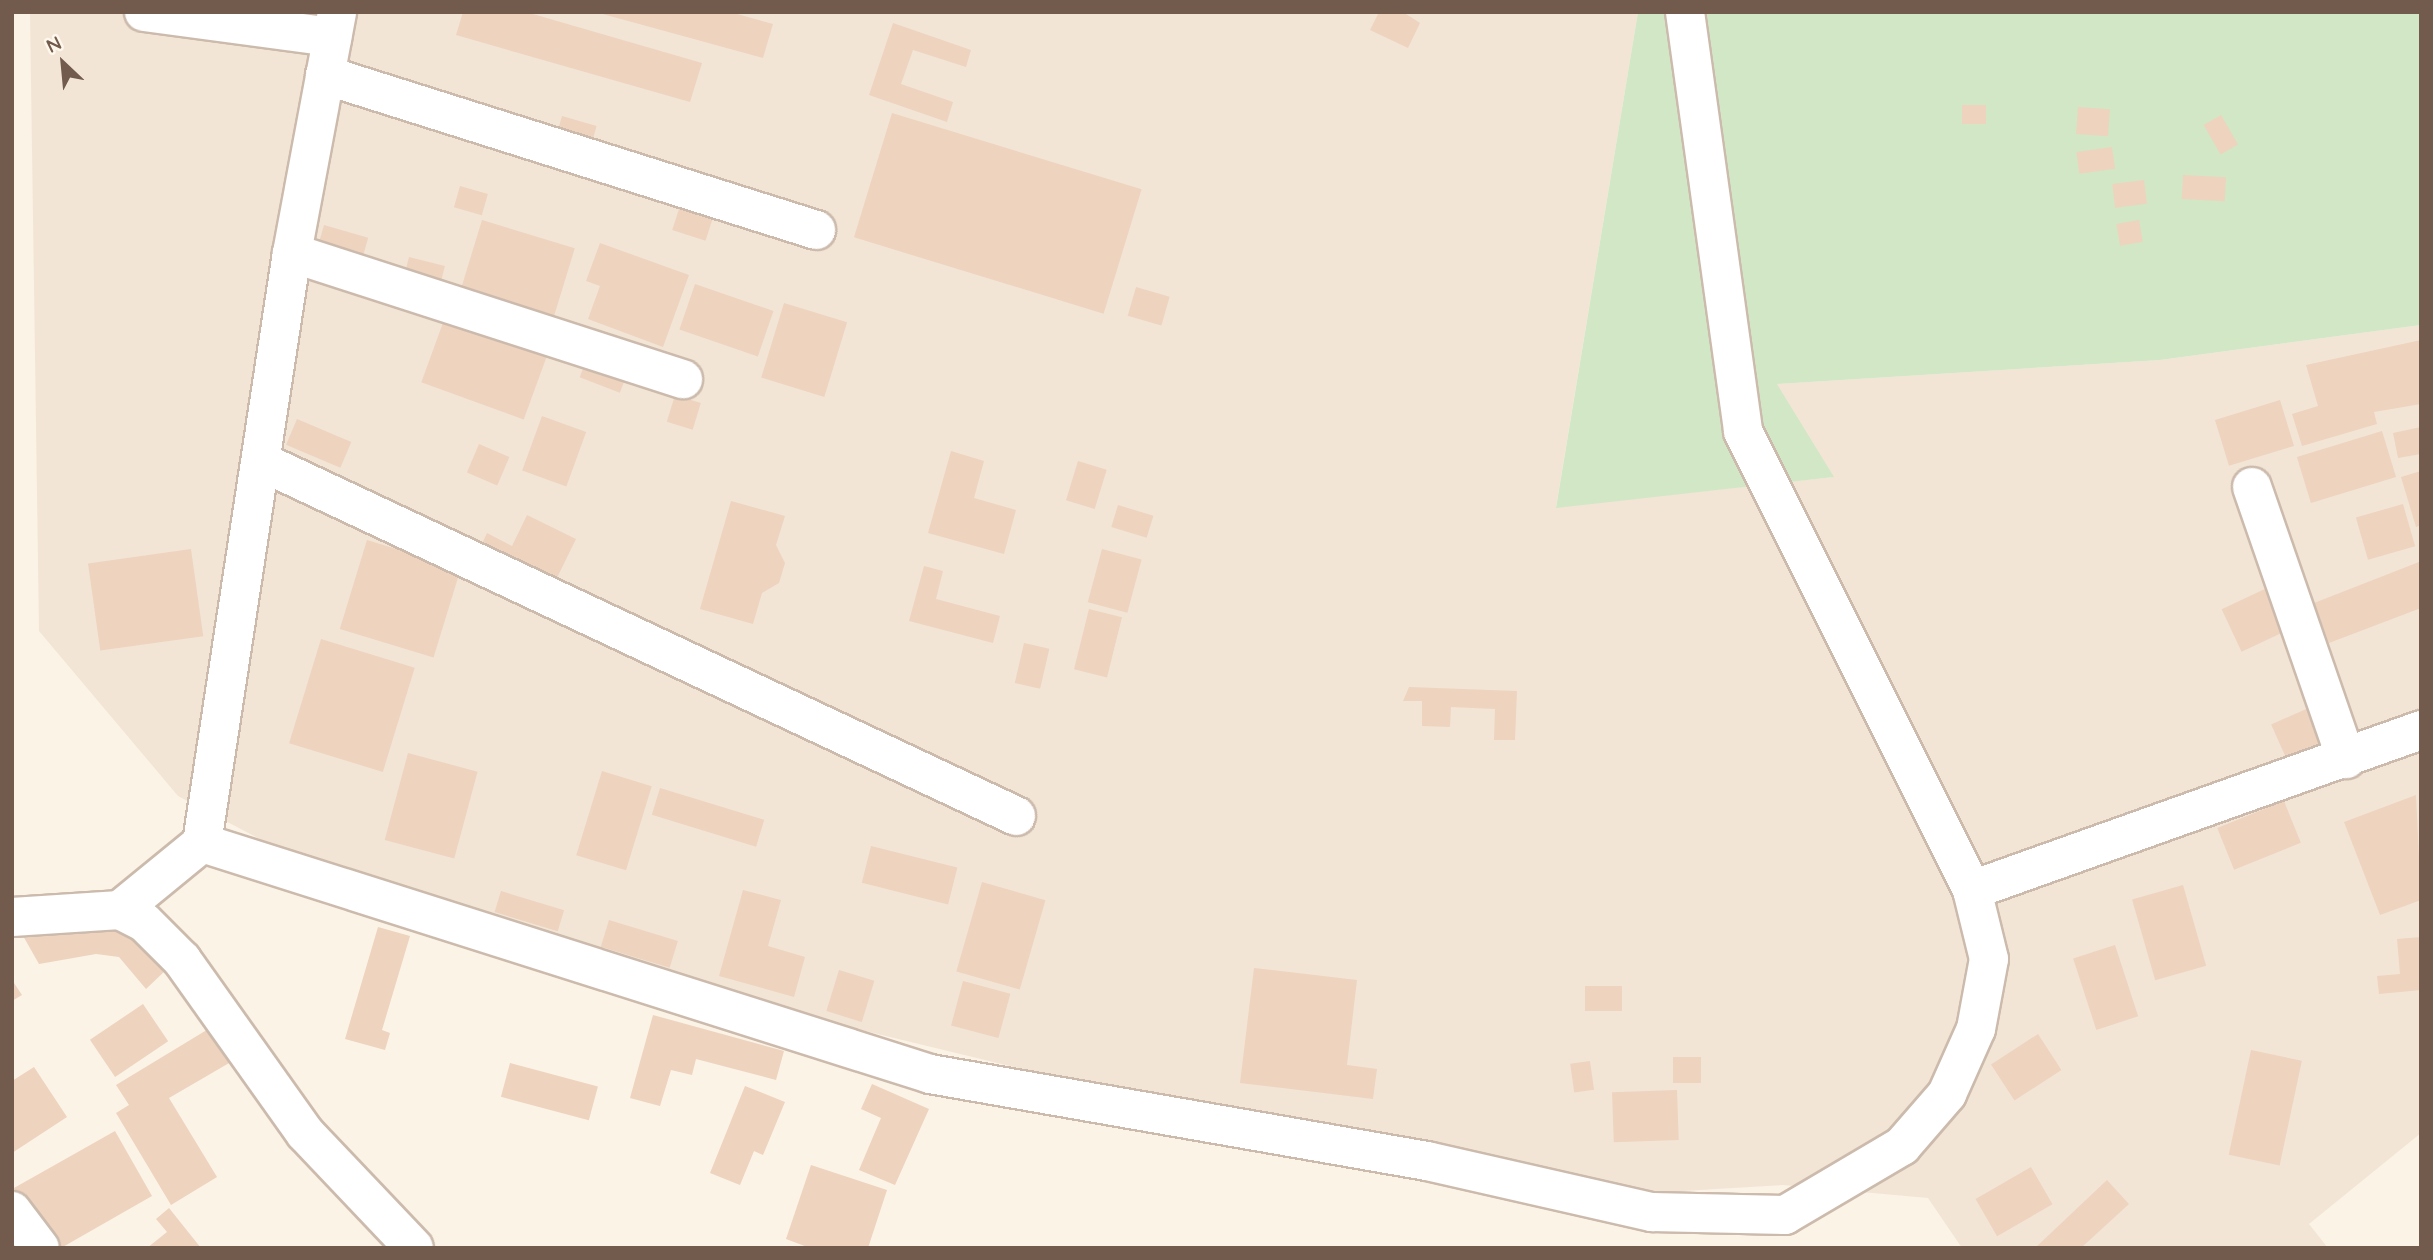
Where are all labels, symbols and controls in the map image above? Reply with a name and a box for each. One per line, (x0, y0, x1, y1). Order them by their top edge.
north arrow (28, 28, 98, 98)
text: N (42, 30, 65, 58)

